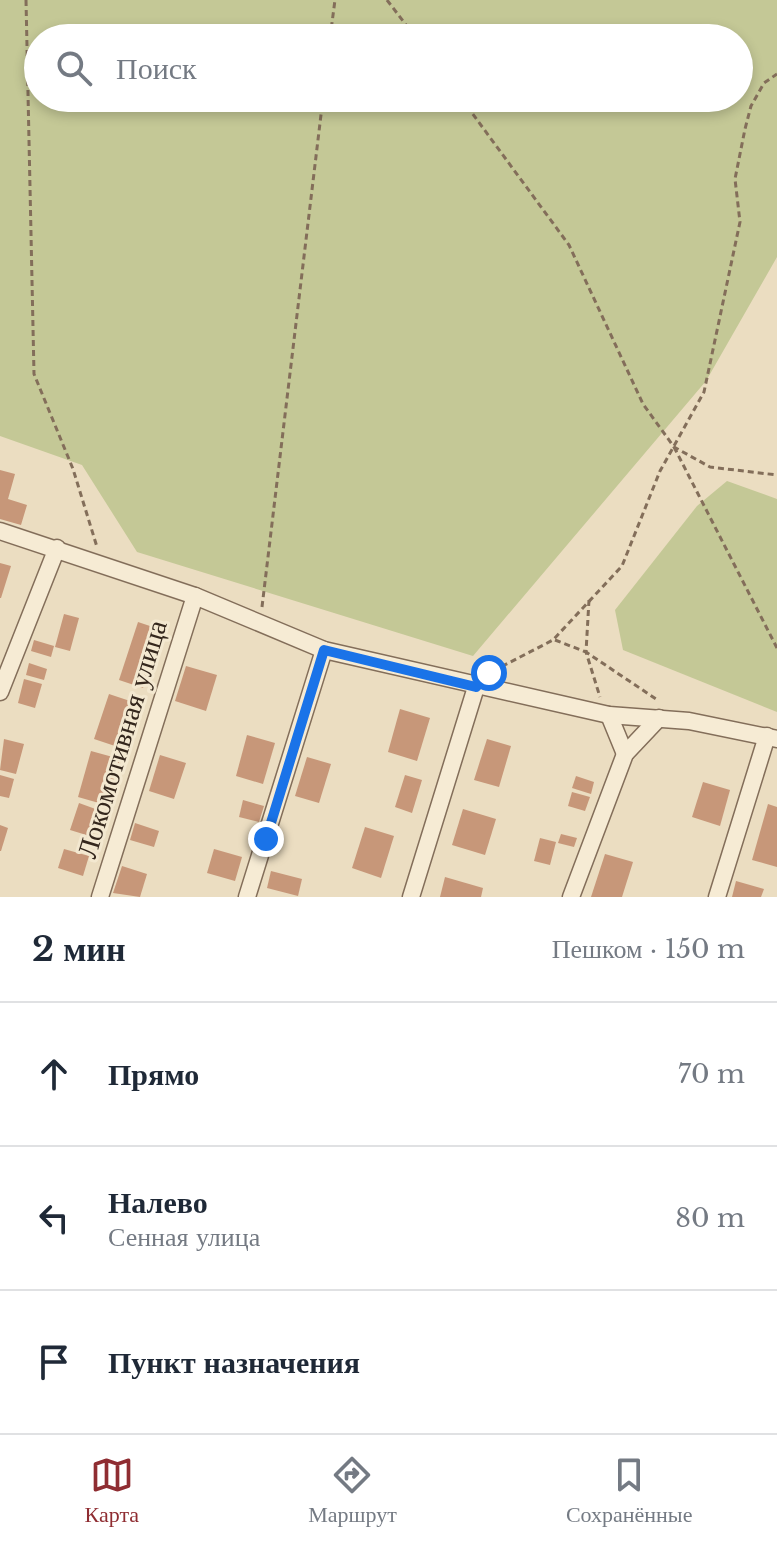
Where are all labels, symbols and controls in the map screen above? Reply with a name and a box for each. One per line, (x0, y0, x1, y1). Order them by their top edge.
search box (24, 24, 753, 112)
icon: search (52, 46, 96, 90)
text: Поиск (116, 50, 197, 87)
street label: Локомотивная улица (69, 615, 175, 862)
route start (471, 655, 507, 691)
route end (248, 821, 284, 857)
text: 2 мин (32, 928, 126, 970)
text: Пешком · 150 m (552, 933, 745, 965)
icon: ahead (32, 1052, 76, 1096)
text: Прямо (108, 1056, 199, 1093)
text: 70 m (678, 1058, 745, 1090)
text: Налево (108, 1184, 208, 1221)
icon: left (32, 1196, 76, 1240)
text: 80 m (675, 1202, 745, 1234)
text: Сенная улица (108, 1221, 260, 1253)
icon: arrive (32, 1340, 76, 1384)
text: Пункт назначения (108, 1344, 360, 1381)
tab: Карта (85, 1453, 139, 1528)
tab: Маршрут (308, 1453, 397, 1528)
tab: Сохранённые (566, 1453, 692, 1528)

